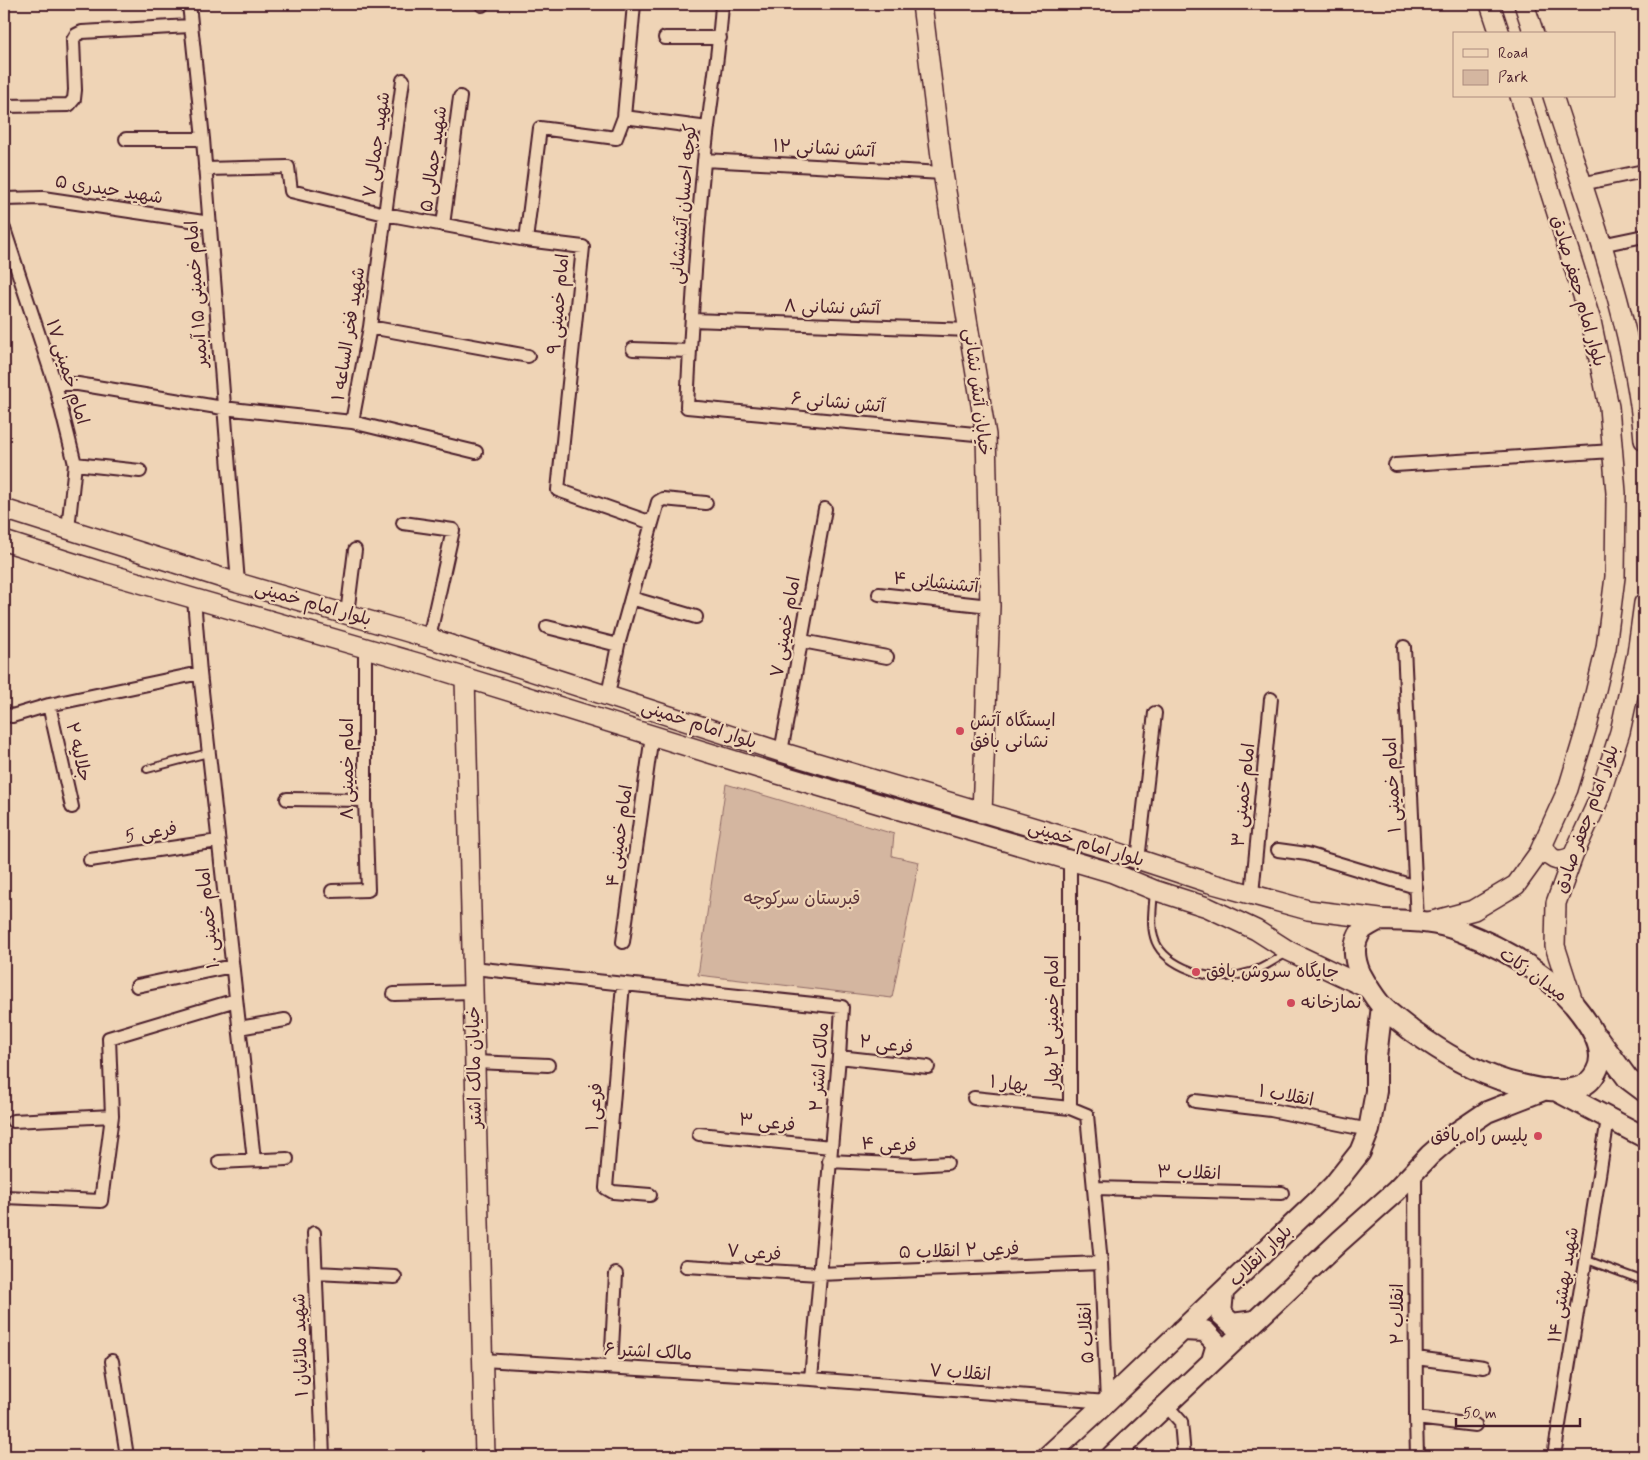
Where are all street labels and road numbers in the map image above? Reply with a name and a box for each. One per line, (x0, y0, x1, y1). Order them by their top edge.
street label: شهید جمالی ۷ (358, 90, 396, 200)
street label: شهید جمالی ۵ (415, 104, 453, 214)
street label: کوچه احسان آتشنشانی (665, 122, 703, 285)
street label: آتش نشانی ۱۲ (772, 134, 877, 164)
street label: شهید حیدری ۵ (53, 170, 165, 210)
street label: بلوار امام جعفر صادق (1544, 213, 1611, 370)
street label: امام خمینی ۱۵ آبمیر (180, 220, 215, 370)
street label: امام خمینی ۹ (543, 253, 576, 355)
street label: شهید فخر الساعه ۱ (327, 265, 371, 403)
street label: آتش نشانی ۸ (783, 294, 882, 322)
street label: امام خمینی ۱۷ (39, 316, 94, 428)
street label: خیابان آتش نشانی (957, 327, 997, 457)
street label: آتش نشانی ۶ (790, 387, 888, 419)
street label: آتشنشانی ۴ (892, 567, 981, 600)
street label: امام خمینی ۷ (765, 575, 808, 680)
street label: بلوار امام خمینی (252, 576, 374, 633)
street label: بلوار امام خمینی (638, 695, 760, 756)
street label: امام خمینی ۸ (336, 718, 361, 820)
street label: جلالیه ۲ (60, 720, 96, 784)
street label: امام خمینی ۱ (1378, 736, 1408, 834)
street label: بلوار امام جعفر صادق (1549, 741, 1626, 897)
street label: امام خمینی ۳ (1227, 742, 1262, 848)
street label: امام خمینی ۴ (601, 783, 640, 889)
street label: بلوار امام خمینی (1025, 815, 1147, 874)
street label: فرعی 5 (123, 817, 179, 849)
street label: امام خمینی ۱۰ (192, 866, 227, 970)
street label: میدان زکات (1494, 942, 1572, 1008)
street label: امام خمینی ۲ بهار (1041, 955, 1066, 1091)
street label: خیابان مالک اشتر (462, 1006, 488, 1130)
street label: مالک اشتر ۲ (805, 1022, 835, 1112)
street label: فرعی ۲ (858, 1030, 914, 1060)
street label: بهار ۱ (988, 1070, 1030, 1098)
street label: انقلاب ۱ (1256, 1079, 1316, 1113)
street label: فرعی ۱ (581, 1082, 609, 1132)
street label: فرعی ۳ (738, 1108, 796, 1138)
street label: فرعی ۴ (861, 1132, 917, 1158)
street label: انقلاب ۳ (1157, 1160, 1221, 1186)
street label: بلوار انقلاب (1224, 1220, 1298, 1292)
street label: شهید بهشتی ۱۴ (1543, 1225, 1585, 1345)
street label: فرعی ۲ انقلاب ۵ (898, 1237, 1020, 1265)
street label: فرعی ۷ (726, 1239, 782, 1267)
street label: انقلاب ۲ (1386, 1283, 1410, 1345)
street label: شهید ملائیان ۱ (287, 1293, 315, 1397)
street label: انقلاب ۵ (1073, 1302, 1101, 1364)
street label: مالک اشتر ۶ (603, 1338, 693, 1366)
street label: انقلاب ۷ (928, 1359, 992, 1387)

